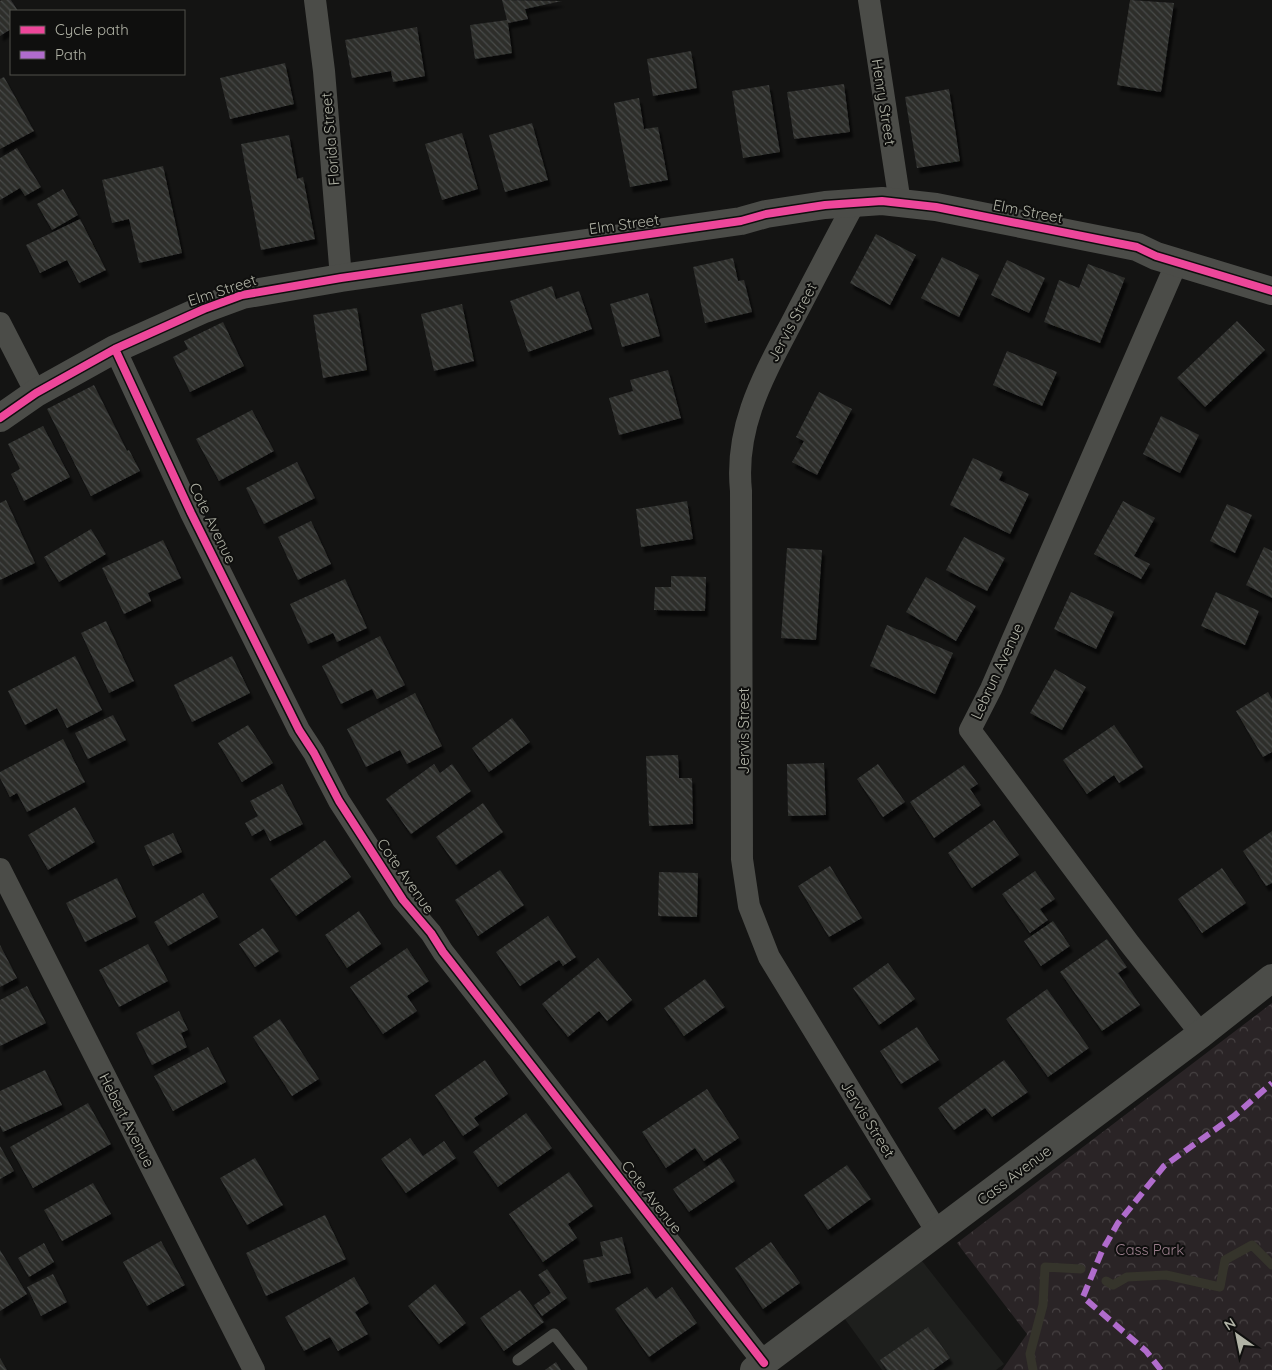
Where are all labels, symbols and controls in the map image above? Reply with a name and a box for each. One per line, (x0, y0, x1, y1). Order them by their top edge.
legend (10, 10, 185, 75)
text: Cycle path (55, 20, 129, 39)
text: Path (55, 45, 87, 64)
street label: Henry Street (868, 57, 900, 147)
street label: Florida Street (316, 92, 344, 186)
street label: Elm Street (991, 195, 1065, 227)
street label: Elm Street (588, 210, 660, 238)
street label: Elm Street (185, 270, 259, 310)
street label: Jervis Street (763, 279, 821, 365)
street label: Cote Avenue (185, 479, 241, 567)
street label: Lebrun Avenue (966, 620, 1028, 722)
street label: Jervis Street (734, 688, 753, 774)
street label: Cote Avenue (373, 835, 439, 917)
street label: Hebert Avenue (95, 1070, 159, 1170)
street label: Jervis Street (837, 1077, 899, 1161)
street label: Cass Avenue (973, 1141, 1055, 1209)
street label: Cote Avenue (618, 1157, 686, 1237)
park label: Cass Park (1116, 1240, 1184, 1259)
north arrow (1212, 1310, 1262, 1360)
text: N (1221, 1314, 1239, 1334)

